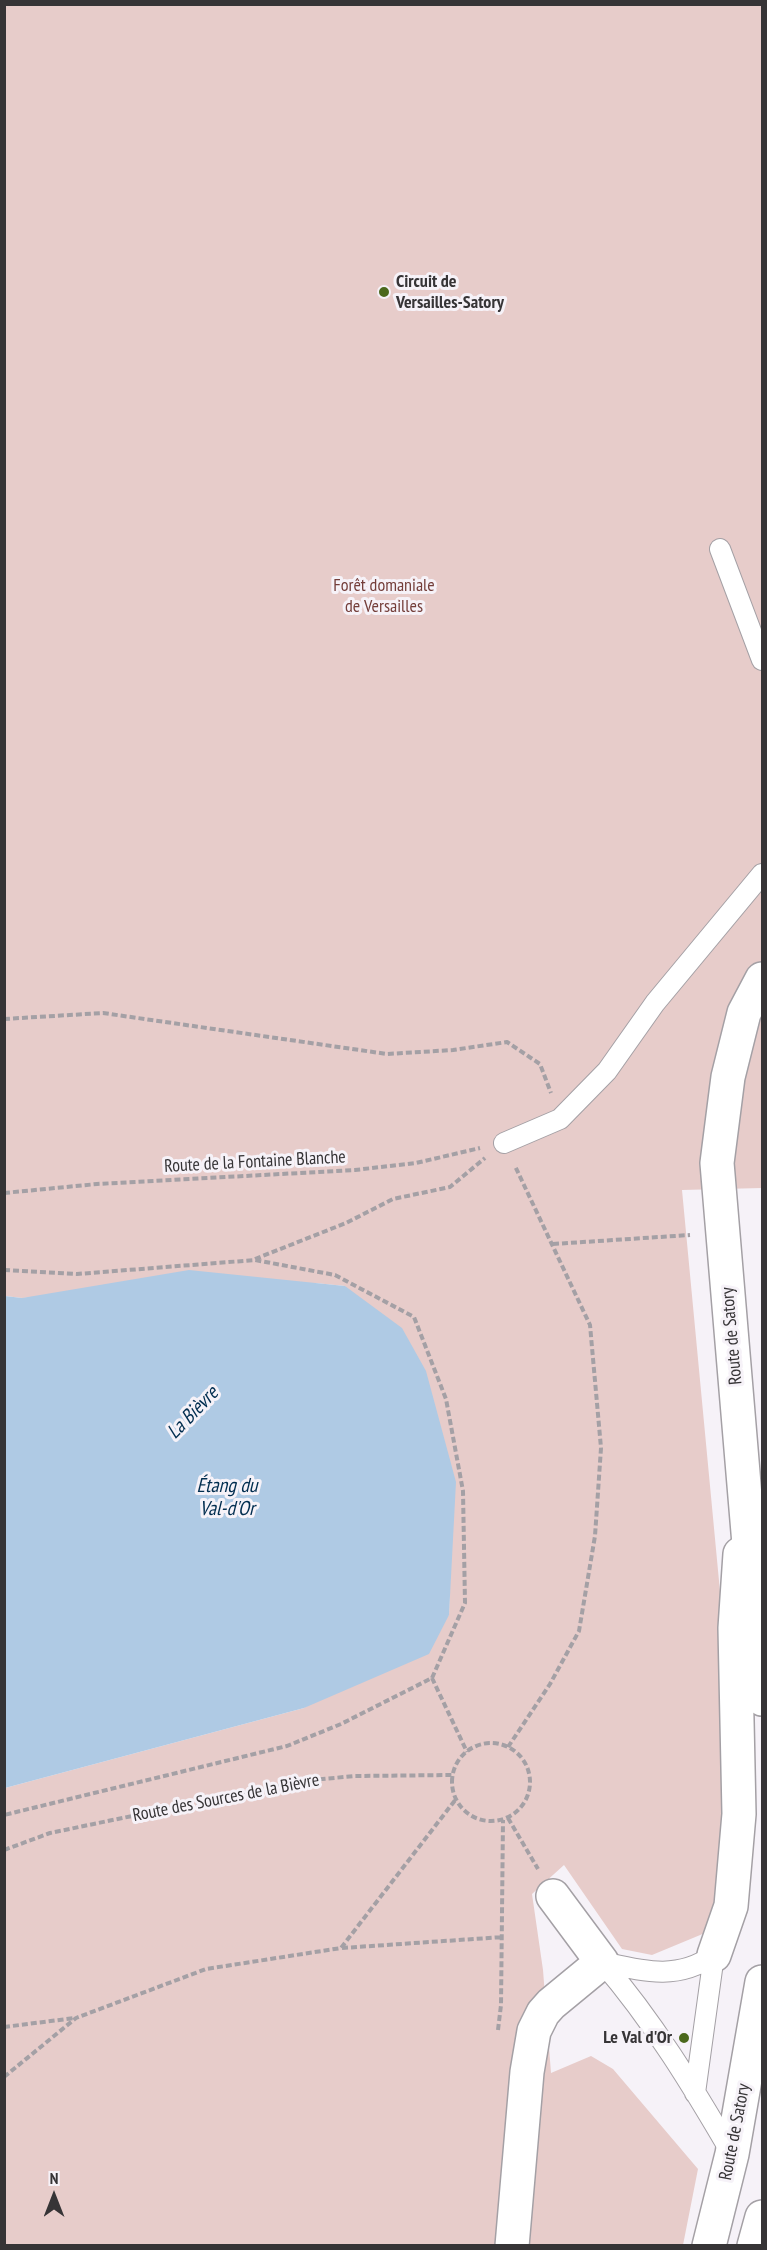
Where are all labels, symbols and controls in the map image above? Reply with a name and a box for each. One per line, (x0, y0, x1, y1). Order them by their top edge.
place label: Circuit de Versailles-Satory (396, 271, 504, 314)
marker: Circuit de Versailles-Satory (377, 285, 391, 299)
park label: Forêt domaniale de Versailles (333, 575, 435, 618)
street label: Route de la Fontaine Blanche (164, 1146, 346, 1178)
street label: Route de Satory (717, 1286, 747, 1386)
water label: La Bièvre (162, 1382, 224, 1444)
water label: Étang du Val-d'Or (196, 1474, 258, 1521)
street label: Route des Sources de la Bièvre (131, 1769, 321, 1827)
place label: Le Val d'Or (603, 2027, 672, 2049)
marker: Le Val d'Or (677, 2031, 691, 2045)
street label: Route de Satory (715, 2082, 755, 2182)
north arrow (24, 2166, 84, 2226)
text: N (50, 2168, 58, 2188)

